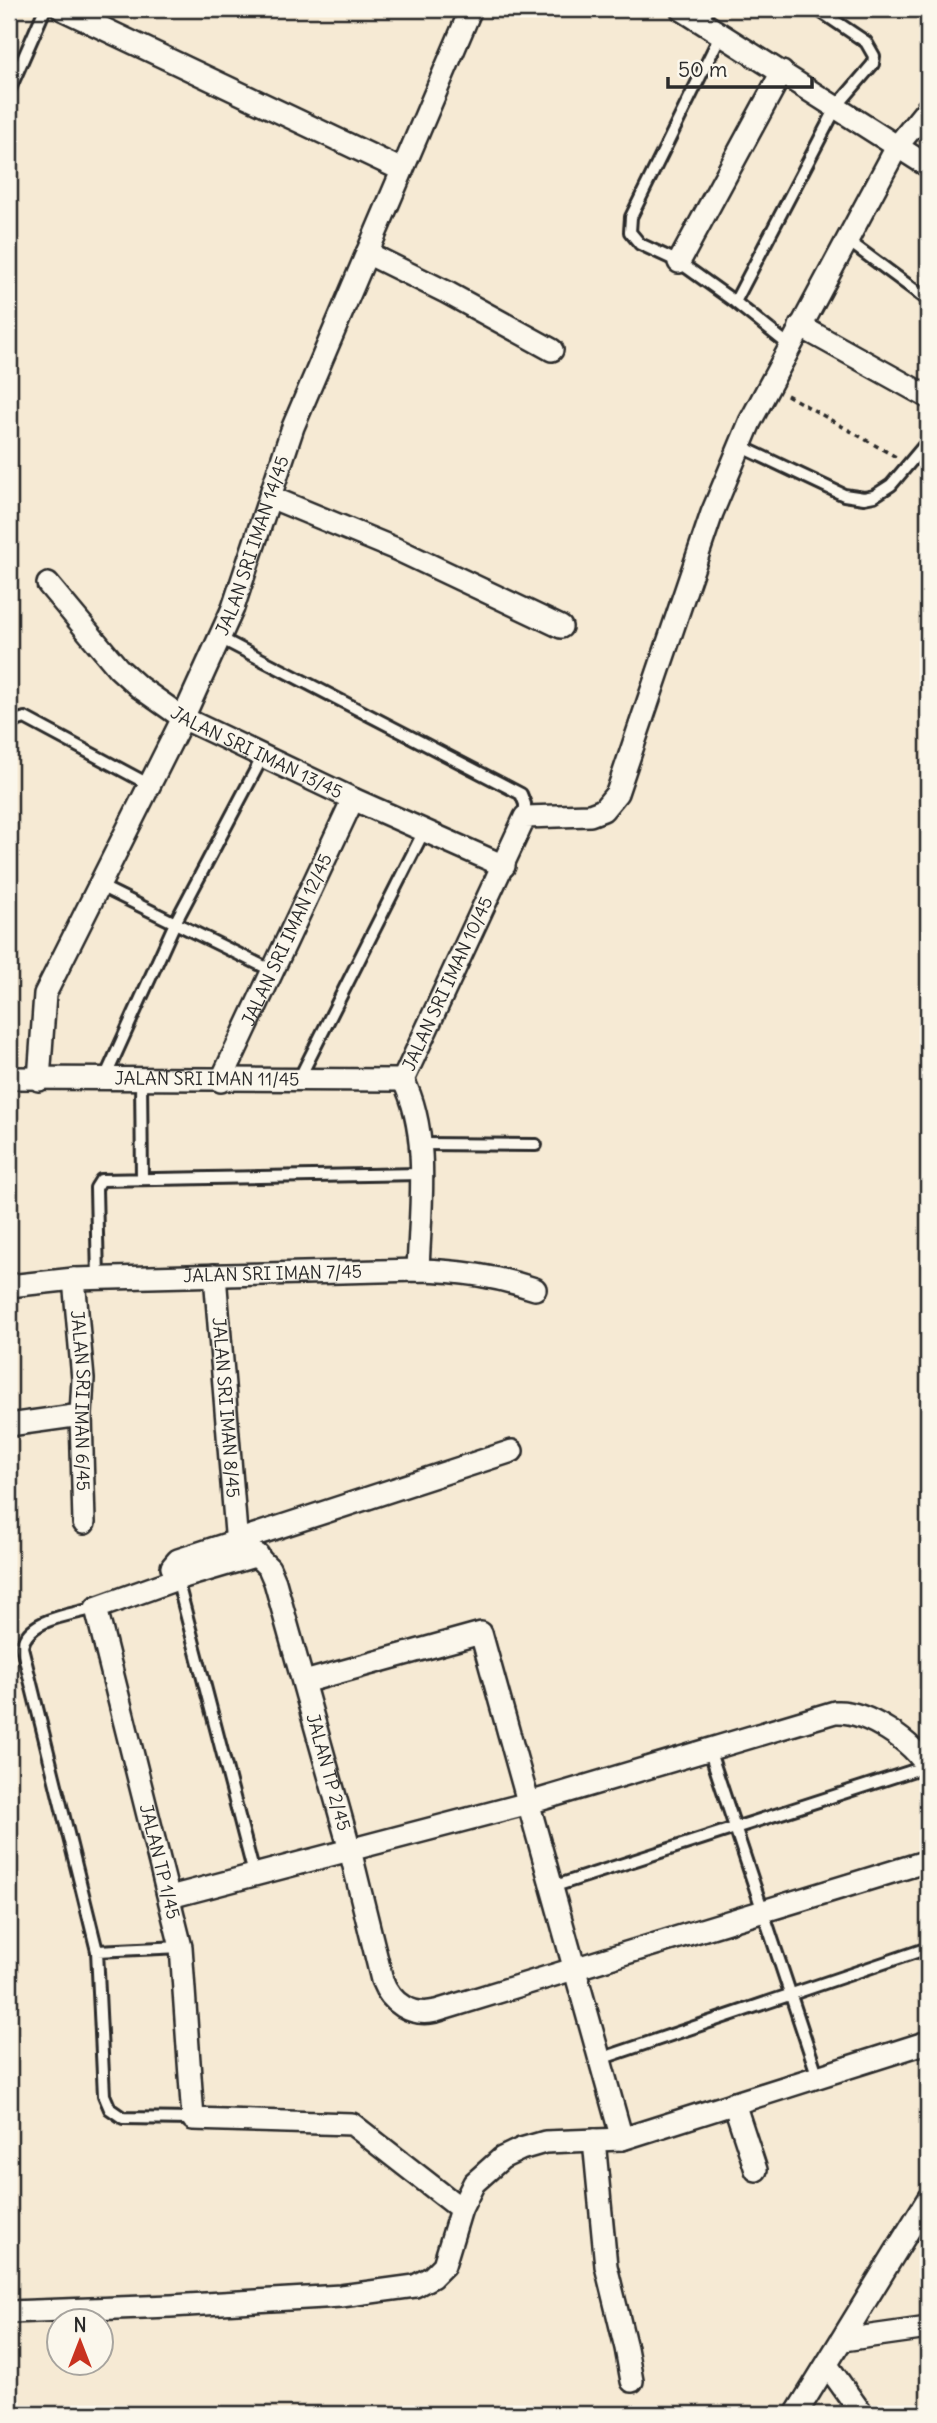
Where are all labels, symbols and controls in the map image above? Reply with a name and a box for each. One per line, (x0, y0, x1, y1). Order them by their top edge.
scale bar (668, 46, 811, 90)
text: 50 m (678, 56, 727, 83)
street label: JALAN SRI IMAN 14/45 (210, 453, 294, 639)
street label: JALAN SRI IMAN 13/45 (166, 701, 347, 803)
street label: JALAN SRI IMAN 12/45 (236, 850, 337, 1029)
street label: JALAN SRI IMAN 10/45 (397, 893, 498, 1074)
street label: JALAN SRI IMAN 11/45 (114, 1067, 300, 1090)
street label: JALAN SRI IMAN 7/45 (183, 1259, 362, 1287)
street label: JALAN SRI IMAN 6/45 (66, 1309, 95, 1491)
street label: JALAN SRI IMAN 8/45 (207, 1316, 245, 1499)
street label: JALAN TP 2/45 (301, 1711, 356, 1833)
street label: JALAN TP 1/45 (135, 1801, 186, 1922)
north arrow (46, 2308, 116, 2378)
text: N (73, 2313, 87, 2337)

